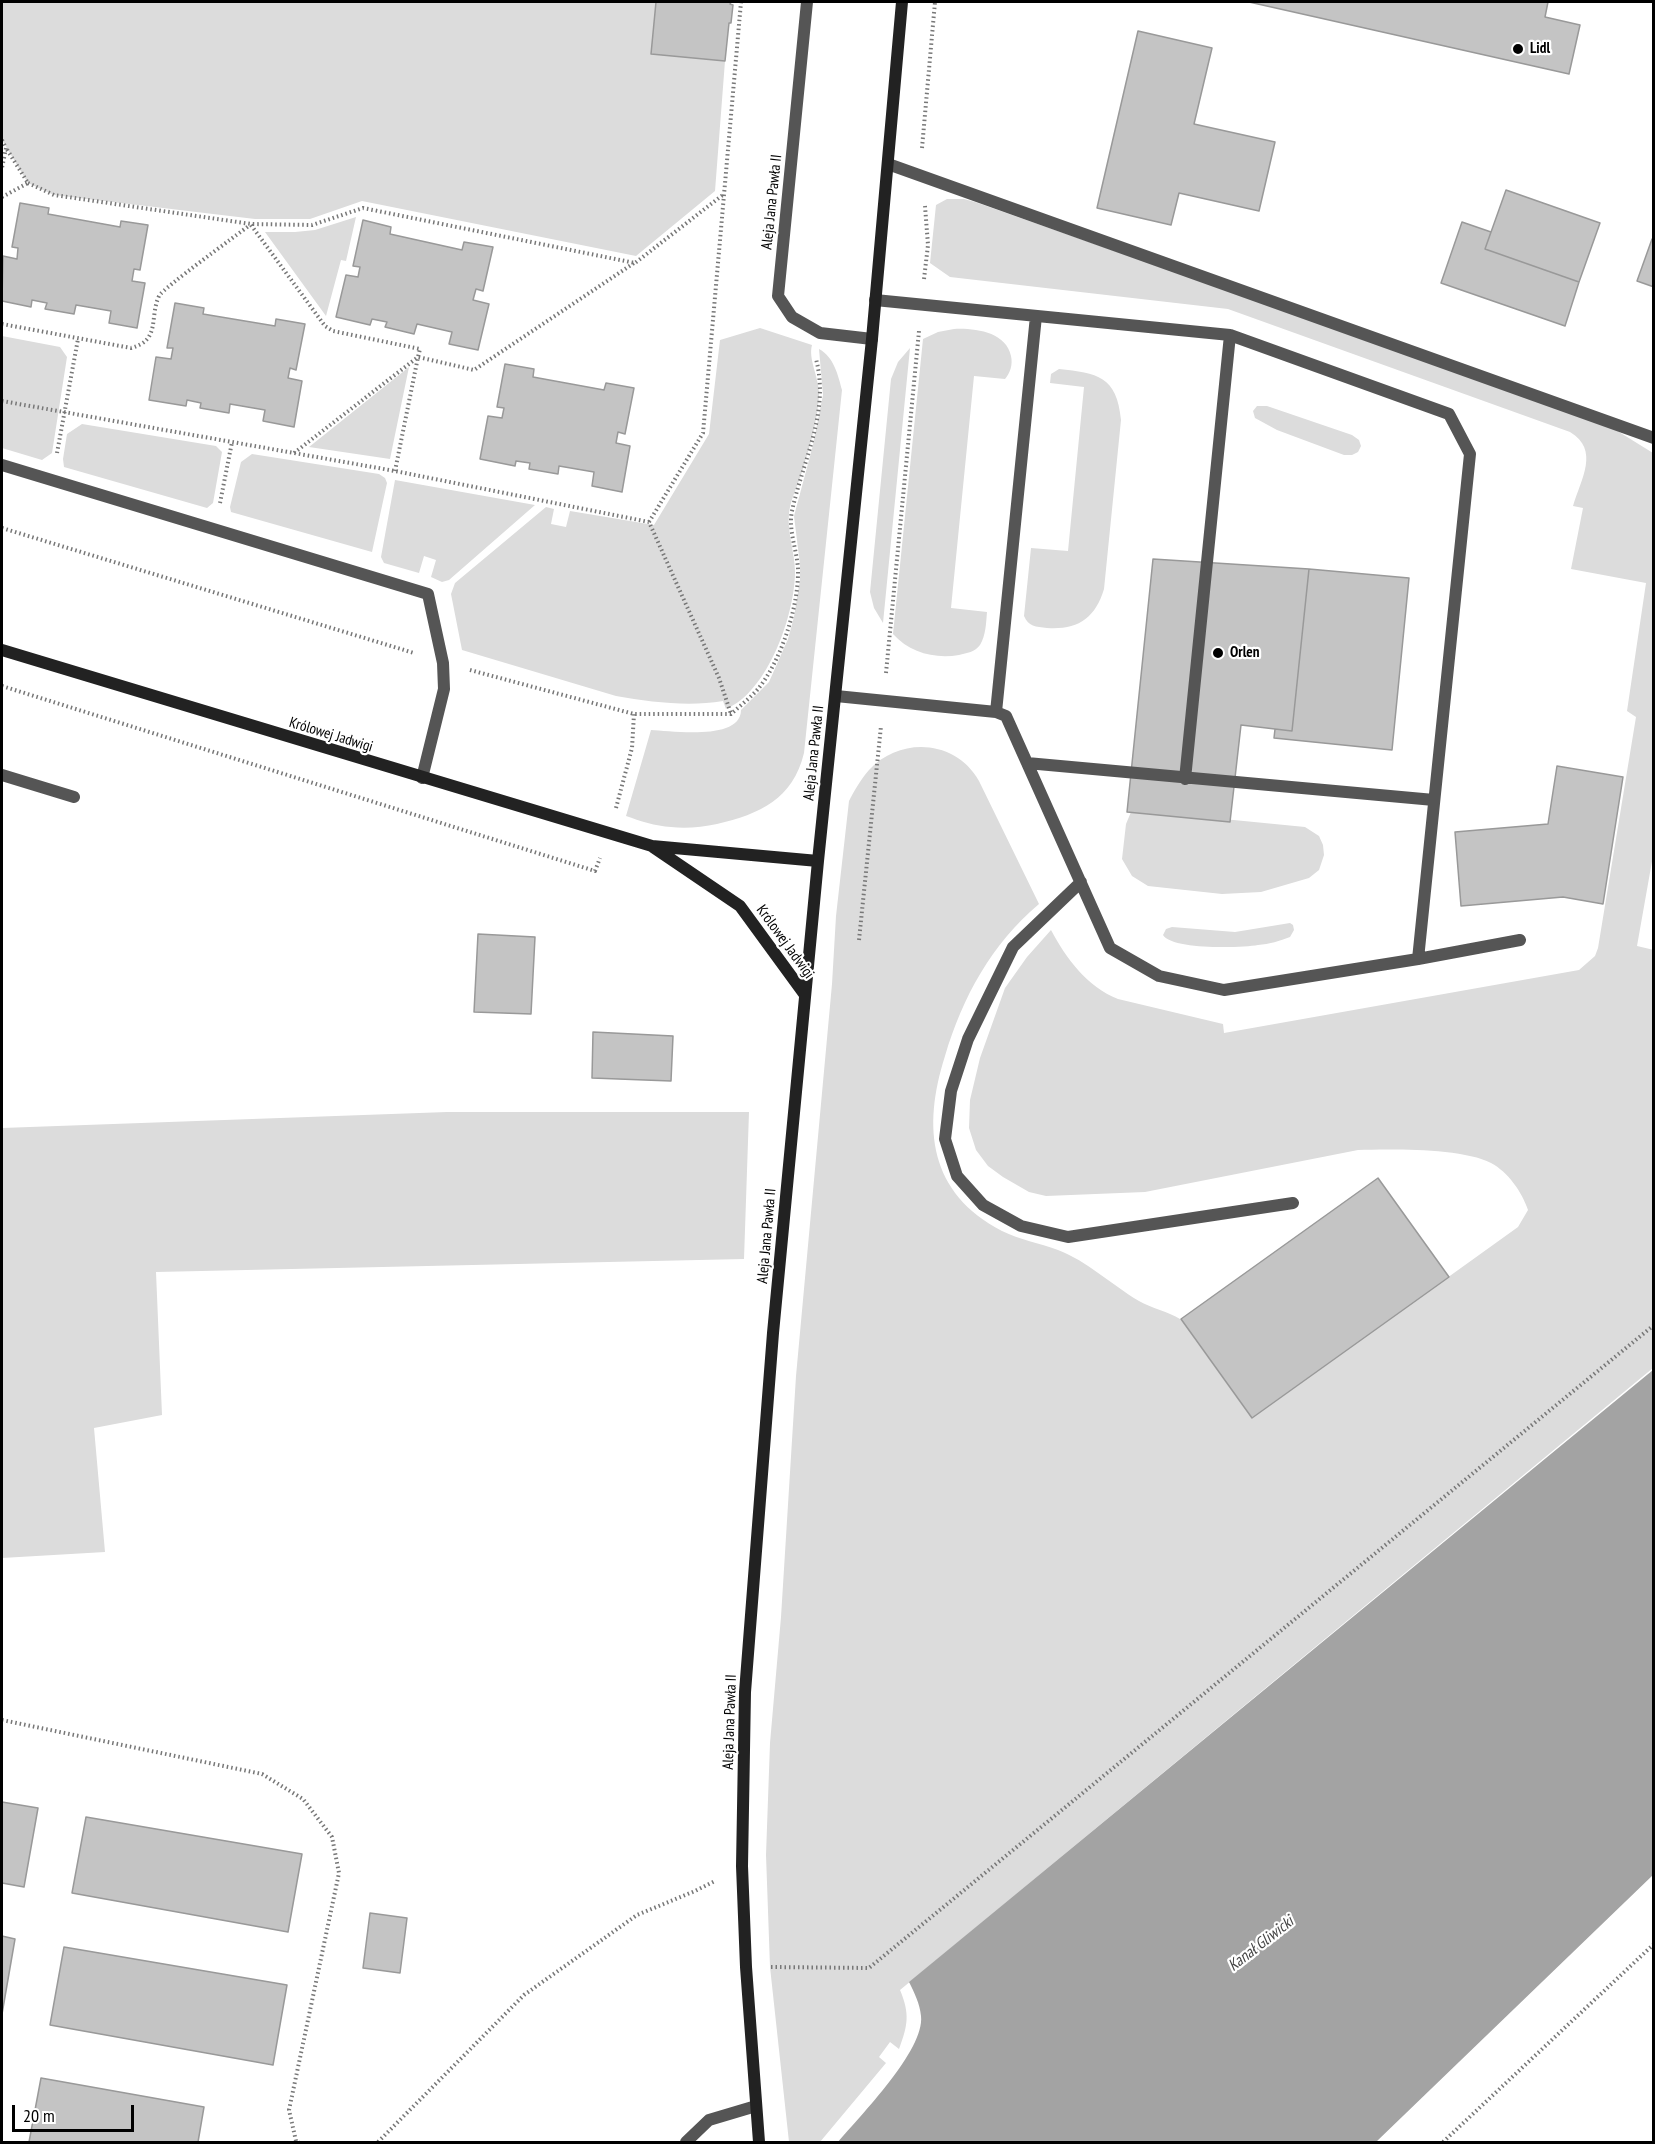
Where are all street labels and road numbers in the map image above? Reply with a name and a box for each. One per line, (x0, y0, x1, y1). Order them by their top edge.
street label: Aleja Jana Pawła II (758, 154, 786, 250)
street label: Aleja Jana Pawła II (800, 705, 828, 801)
street label: Królowej Jadwigi (287, 714, 375, 756)
street label: Królowej Jadwigi (752, 902, 818, 982)
street label: Aleja Jana Pawła II (754, 1188, 780, 1284)
street label: Aleja Jana Pawła II (719, 1674, 741, 1770)

